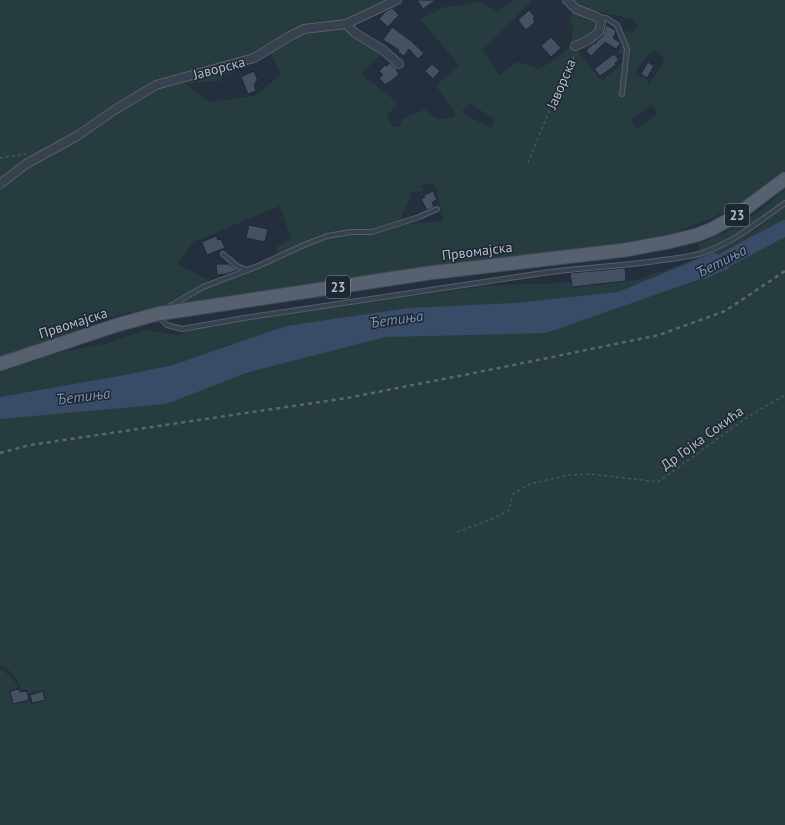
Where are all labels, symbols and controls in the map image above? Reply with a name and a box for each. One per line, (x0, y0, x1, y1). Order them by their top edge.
street label: Јаворска (190, 52, 247, 84)
street label: Јаворска (542, 56, 580, 113)
road number: 23 (725, 204, 749, 226)
street label: Првомајска (441, 238, 513, 264)
water label: Ђетиња (692, 240, 750, 282)
road number: 23 (326, 276, 350, 298)
street label: Првомајска (36, 303, 110, 343)
water label: Ђетиња (368, 306, 425, 332)
water label: Ђетиња (55, 383, 112, 409)
street label: Др Гојка Сокића (657, 402, 747, 474)

